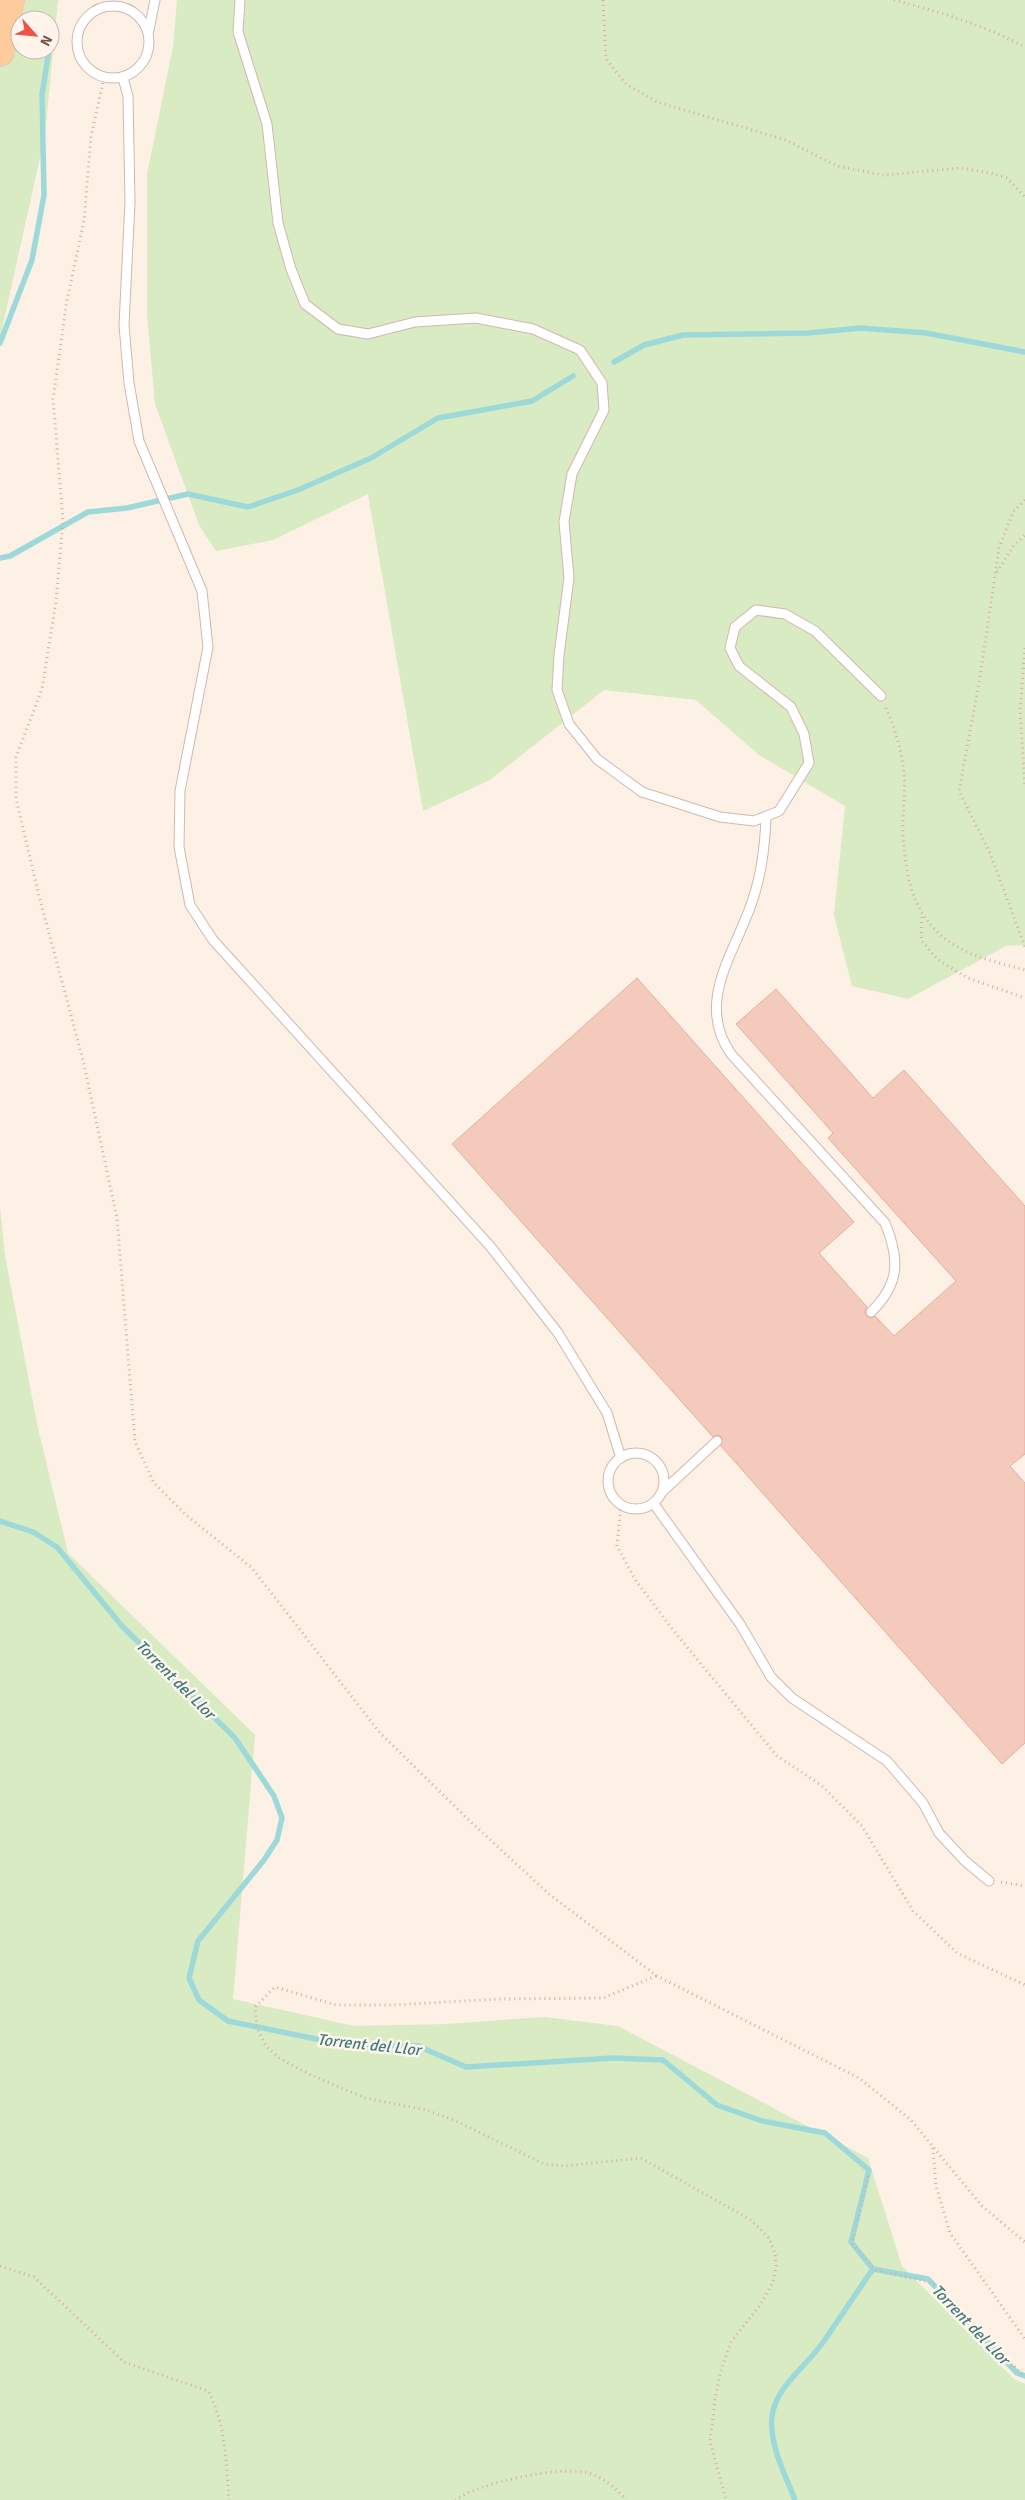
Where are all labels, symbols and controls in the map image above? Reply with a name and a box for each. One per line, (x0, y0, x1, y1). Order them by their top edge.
north arrow (10, 10, 60, 60)
text: N (36, 32, 56, 49)
water label: Torrent del Llor (132, 1636, 221, 1725)
water label: Torrent del Llor (316, 2030, 424, 2061)
water label: Torrent del Llor (927, 2280, 1015, 2371)

